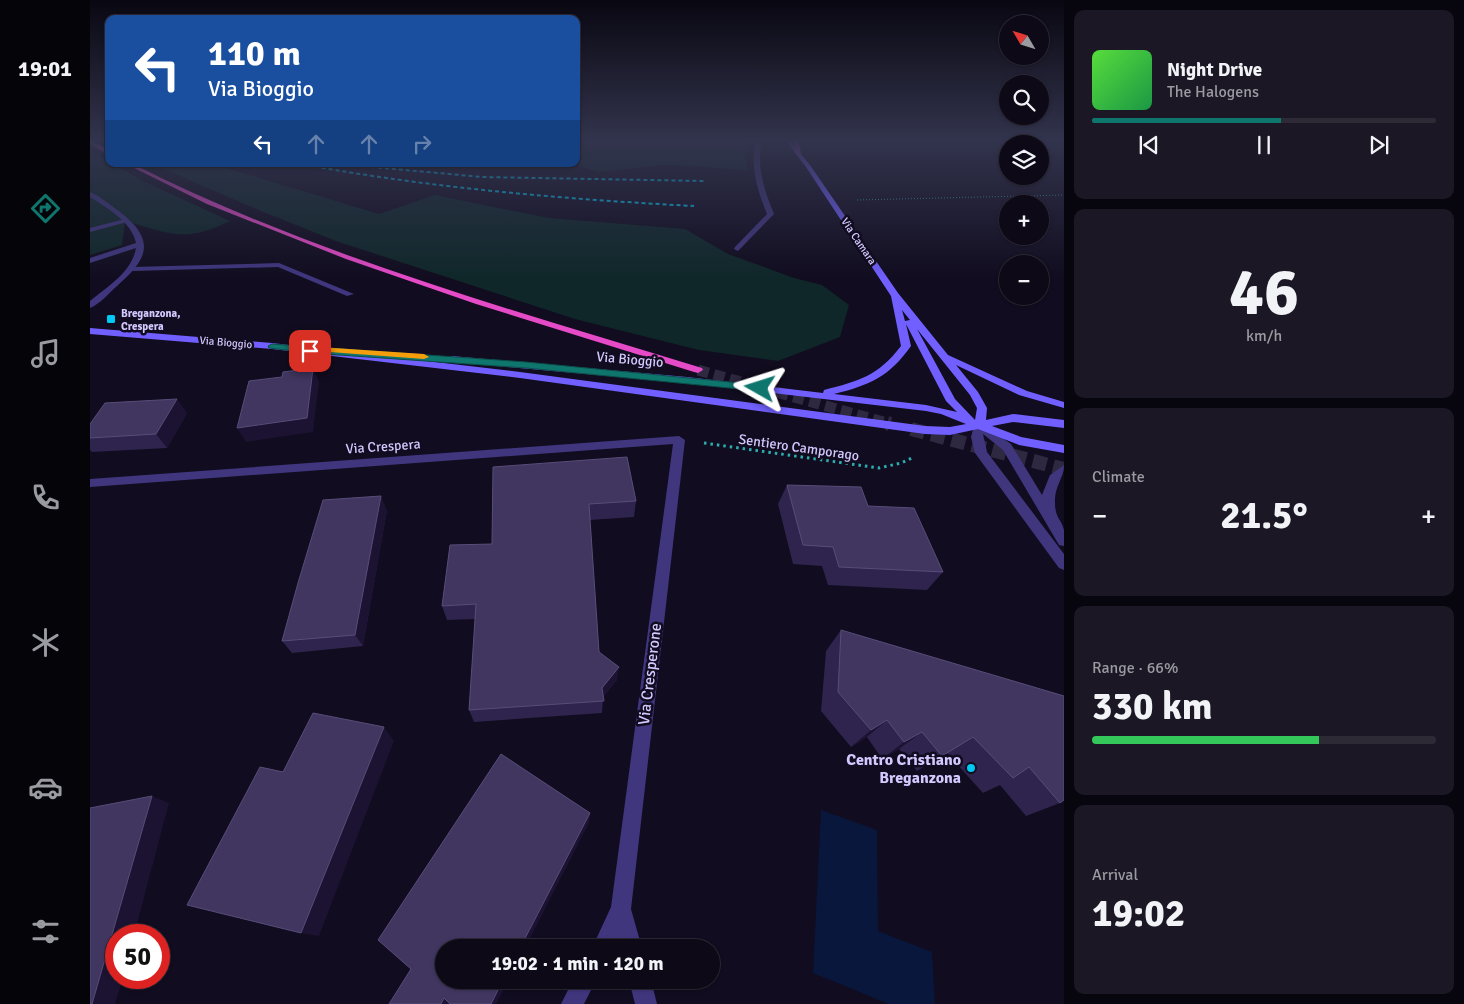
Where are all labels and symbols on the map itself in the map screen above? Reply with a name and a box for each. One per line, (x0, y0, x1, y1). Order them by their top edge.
north arrow (999, 15, 1049, 65)
street label: Via Camara (838, 216, 879, 267)
place label: Breganzona, Crespera (121, 307, 180, 333)
marker: Breganzona, Crespera (105, 313, 117, 325)
pin (289, 330, 331, 372)
street label: Via Bioggio (199, 334, 253, 351)
street label: Via Bioggio (596, 348, 664, 371)
position arrow (733, 361, 785, 413)
street label: Sentiero Camporago (738, 431, 860, 464)
street label: Via Crespera (345, 435, 421, 458)
street label: Via Cresperone (634, 622, 666, 726)
place label: Centro Cristiano Breganzona (846, 750, 961, 788)
marker: Centro Cristiano Breganzona (965, 762, 977, 774)
speed limit sign: 50 (105, 924, 170, 989)

